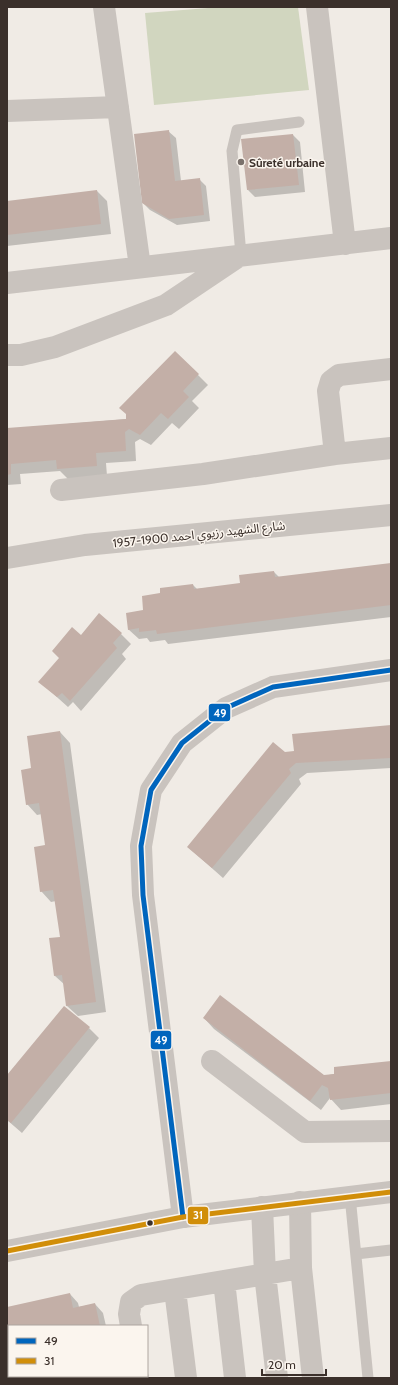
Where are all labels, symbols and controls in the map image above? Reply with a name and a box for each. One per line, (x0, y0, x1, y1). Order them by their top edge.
place label: Sûreté urbaine (249, 155, 325, 170)
marker: Sûreté urbaine (236, 157, 246, 167)
street label: شارع الشهيد رزيوي احمد 1900-1957 (112, 517, 286, 553)
line badge: 49 (208, 703, 231, 722)
text: 49 (213, 706, 227, 720)
line badge: 49 (150, 1030, 172, 1050)
text: 49 (154, 1033, 168, 1047)
line badge: 31 (187, 1206, 209, 1225)
text: 31 (193, 1208, 203, 1222)
unlabelled marker (145, 1218, 155, 1228)
legend (8, 1325, 148, 1377)
text: 49 (44, 1333, 58, 1348)
scale bar (262, 1351, 326, 1377)
text: 31 (44, 1353, 54, 1368)
text: 20 m (268, 1357, 296, 1372)

